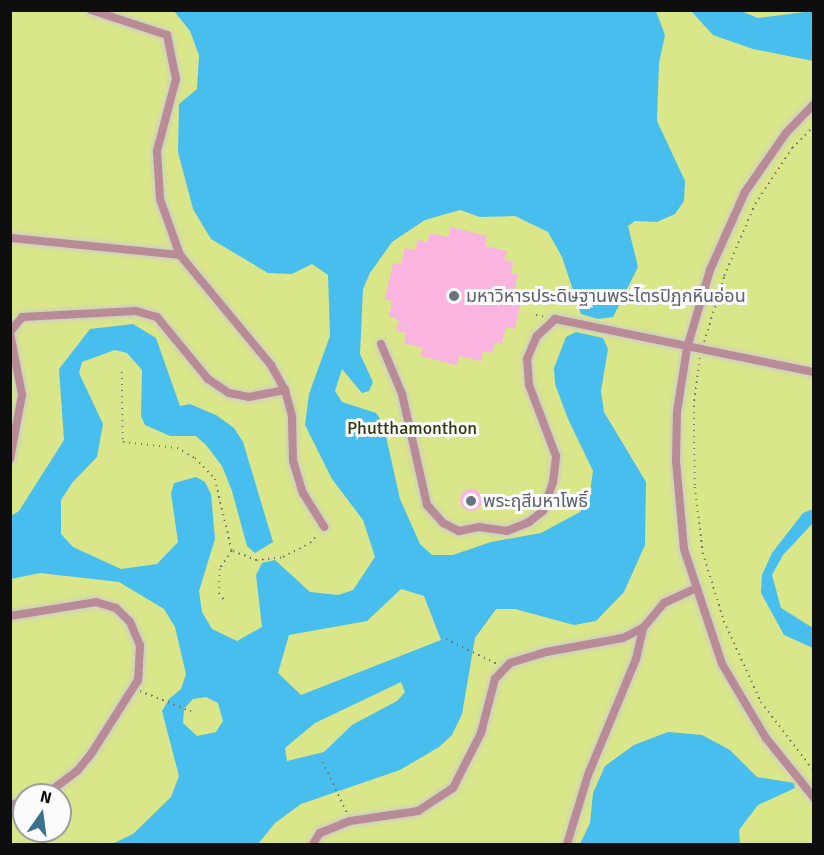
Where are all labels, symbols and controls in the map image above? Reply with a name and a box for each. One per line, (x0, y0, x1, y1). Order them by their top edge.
place label: มหาวิหารประดิษฐานพระไตรปิฏกหินอ่อน (466, 285, 746, 307)
marker: มหาวิหารประดิษฐานพระไตรปิฏกหินอ่อน (447, 289, 461, 303)
park label: Phutthamonthon (347, 417, 477, 439)
place label: พระฤสีมหาโพธิ์ (483, 490, 588, 512)
marker: พระฤสีมหาโพธิ์ (464, 494, 478, 508)
north arrow (12, 783, 72, 843)
text: N (38, 786, 54, 809)

